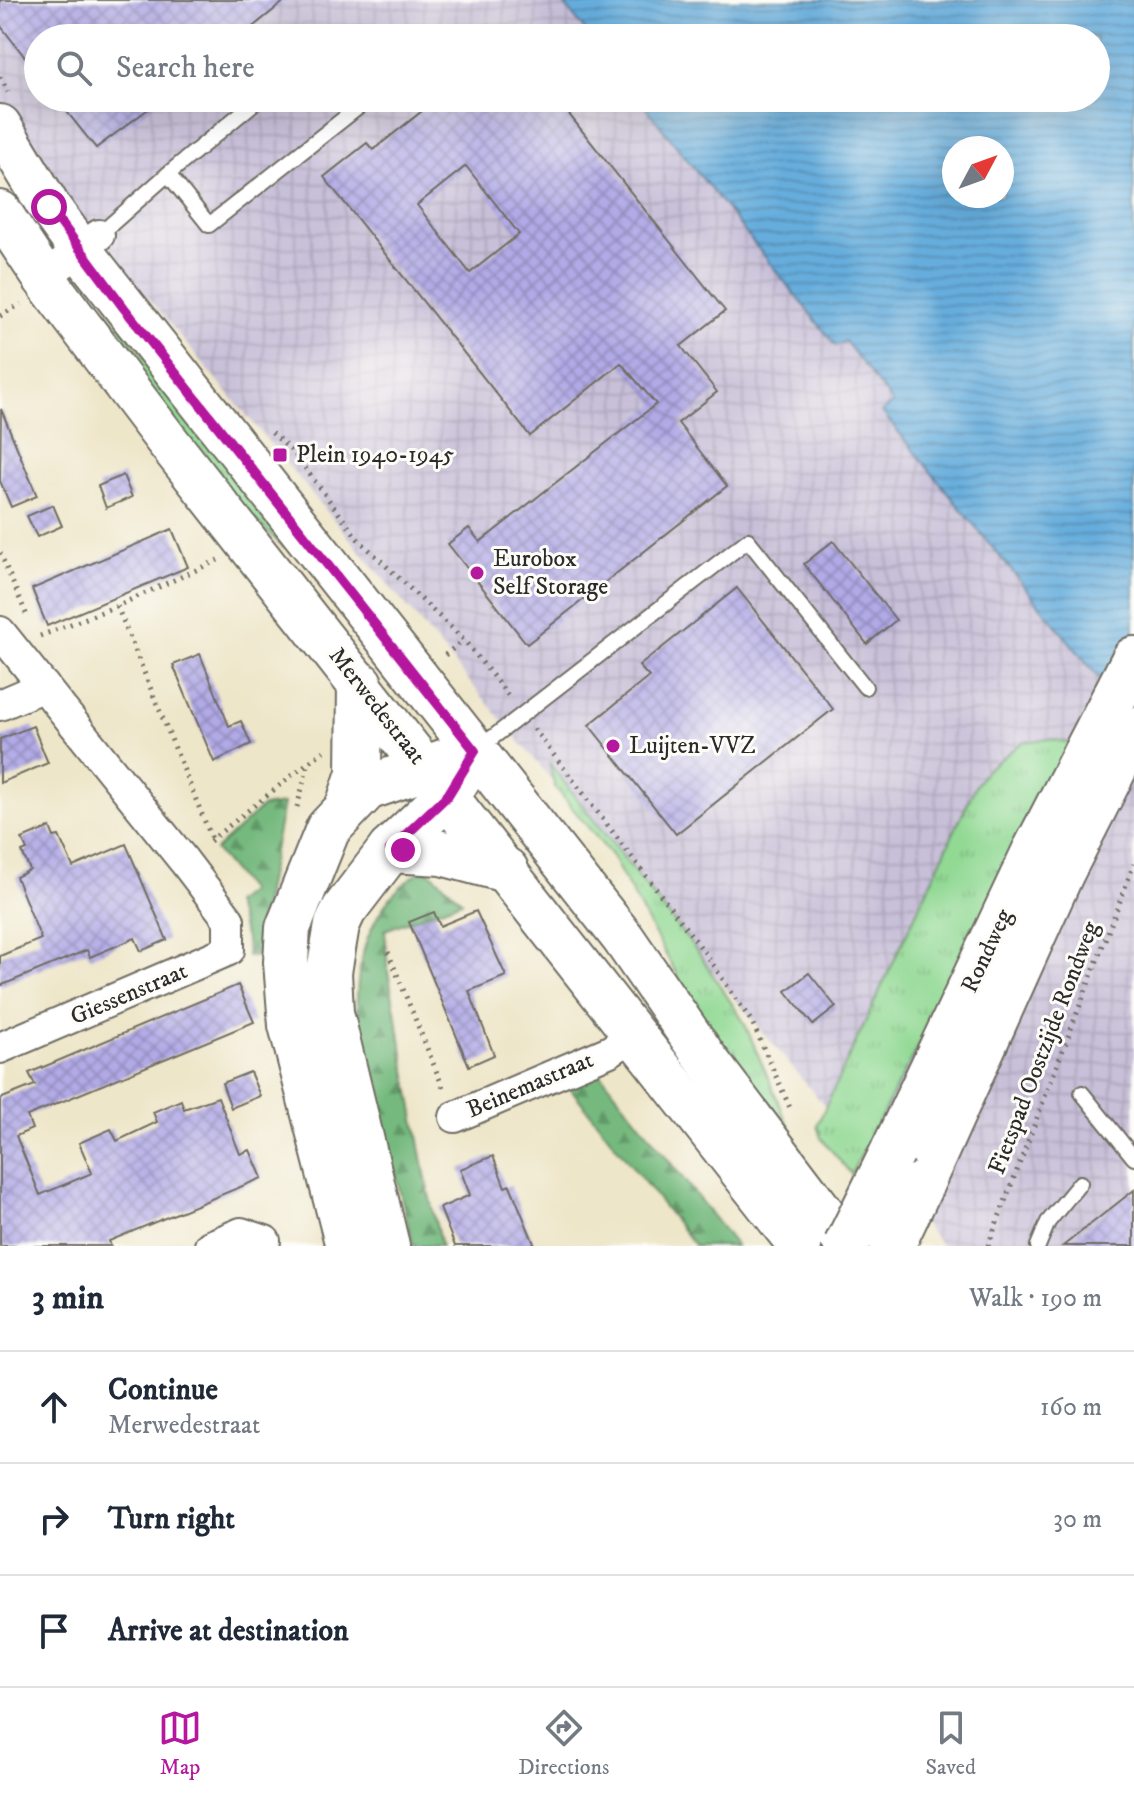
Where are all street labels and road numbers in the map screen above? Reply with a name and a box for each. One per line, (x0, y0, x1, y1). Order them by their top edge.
street label: Merwedestraat (322, 641, 432, 771)
street label: Rondweg (955, 904, 1019, 998)
street label: Fietspad Oostzijde Rondweg (982, 917, 1106, 1179)
street label: Giessenstraat (66, 956, 192, 1032)
street label: Beinemastraat (462, 1045, 598, 1125)

